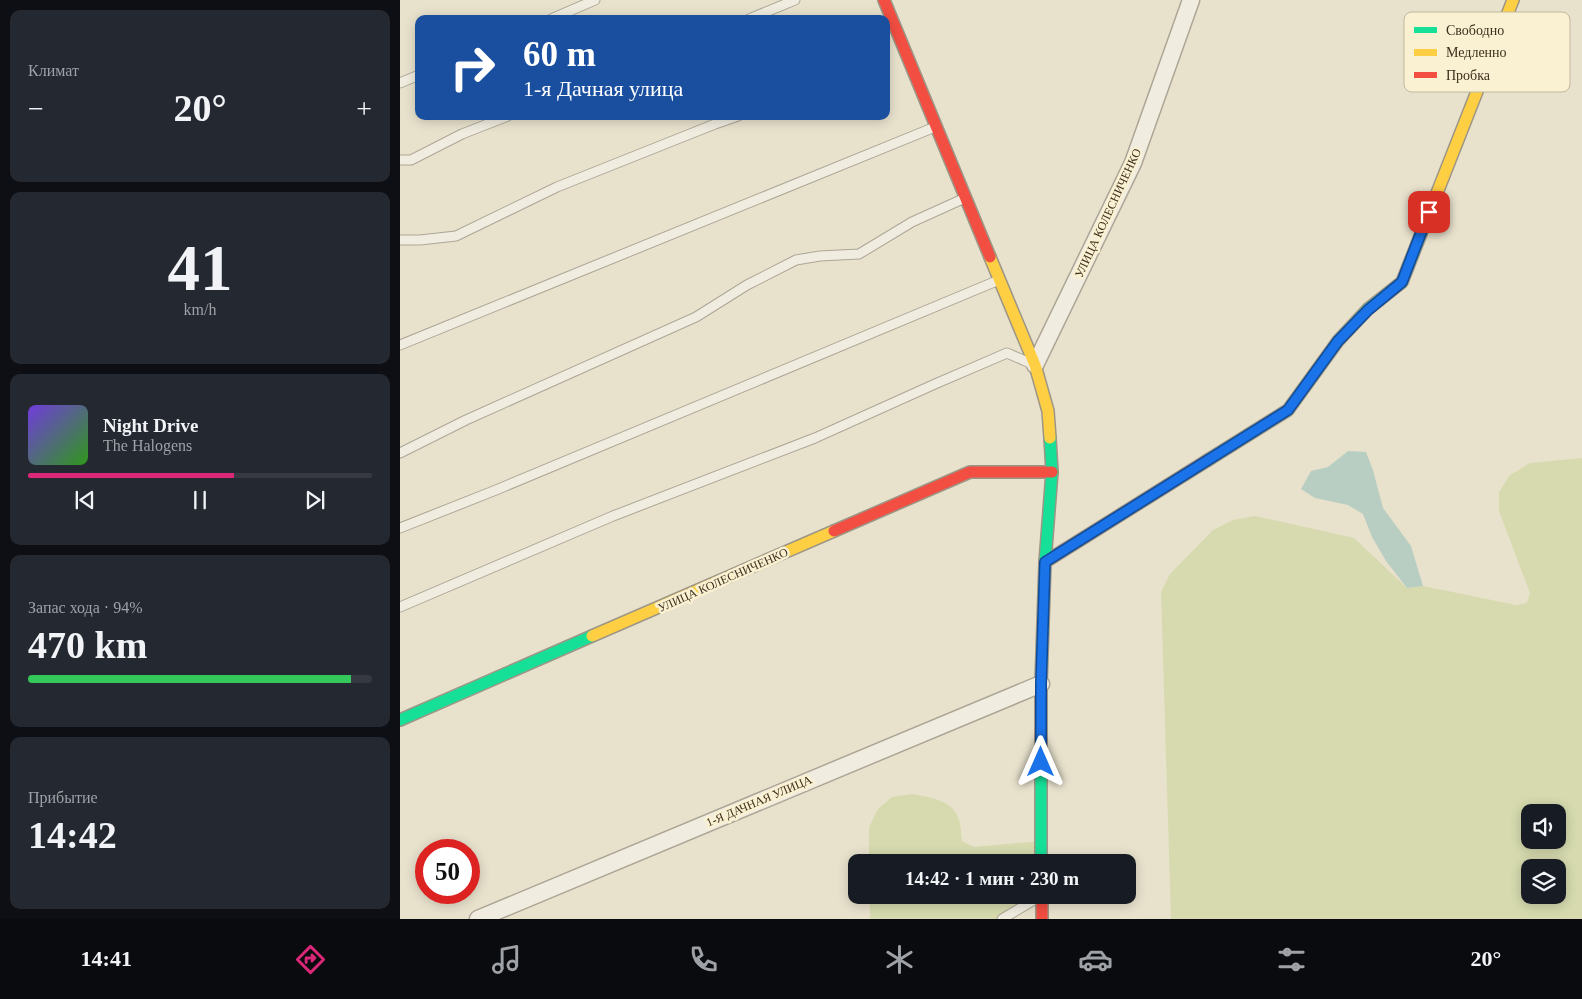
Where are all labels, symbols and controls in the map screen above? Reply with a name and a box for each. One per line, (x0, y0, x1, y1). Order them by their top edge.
legend (1404, 12, 1570, 92)
text: Свободно (1446, 23, 1504, 38)
icon: right (440, 35, 505, 100)
text: 60 m (523, 35, 596, 74)
text: Медленно (1446, 45, 1507, 60)
text: Климат (28, 62, 79, 79)
text: Пробка (1446, 68, 1491, 83)
text: 1-я Дачная улица (523, 76, 683, 101)
text: 20° (173, 87, 227, 129)
text: − (28, 93, 44, 124)
text: + (356, 93, 372, 124)
street label: УЛИЦА КОЛЕСНИЧЕНКО (1072, 146, 1144, 280)
pin (1408, 191, 1450, 233)
icon: arrive (1415, 198, 1443, 226)
text: 41 (168, 232, 233, 304)
text: km/h (184, 301, 216, 318)
text: Night Drive (103, 415, 199, 436)
text: The Halogens (103, 437, 192, 454)
icon: previous (71, 486, 99, 514)
icon: pause (186, 486, 214, 514)
icon: next (301, 486, 329, 514)
street label: УЛИЦА КОЛЕСНИЧЕНКО (656, 545, 791, 615)
text: Запас хода · 94% (28, 599, 143, 616)
text: 470 km (28, 624, 147, 666)
position arrow (1014, 735, 1066, 787)
street label: 1-Я ДАЧНАЯ УЛИЦА (704, 772, 814, 830)
text: Прибытие (28, 789, 98, 806)
map controls (1521, 804, 1566, 904)
button: sound (1521, 804, 1566, 849)
text: 14:42 (28, 814, 117, 856)
speed limit sign: 50 (415, 839, 480, 904)
button: layers (1521, 859, 1566, 904)
text: 14:42 · 1 мин · 230 m (905, 868, 1079, 889)
icon: directions (293, 942, 328, 977)
icon: music (489, 942, 524, 977)
icon: phone (686, 942, 721, 977)
icon: climate (882, 942, 917, 977)
icon: car (1078, 942, 1113, 977)
icon: filters (1274, 942, 1309, 977)
text: 14:41 (81, 946, 132, 971)
text: 20° (1470, 946, 1501, 971)

